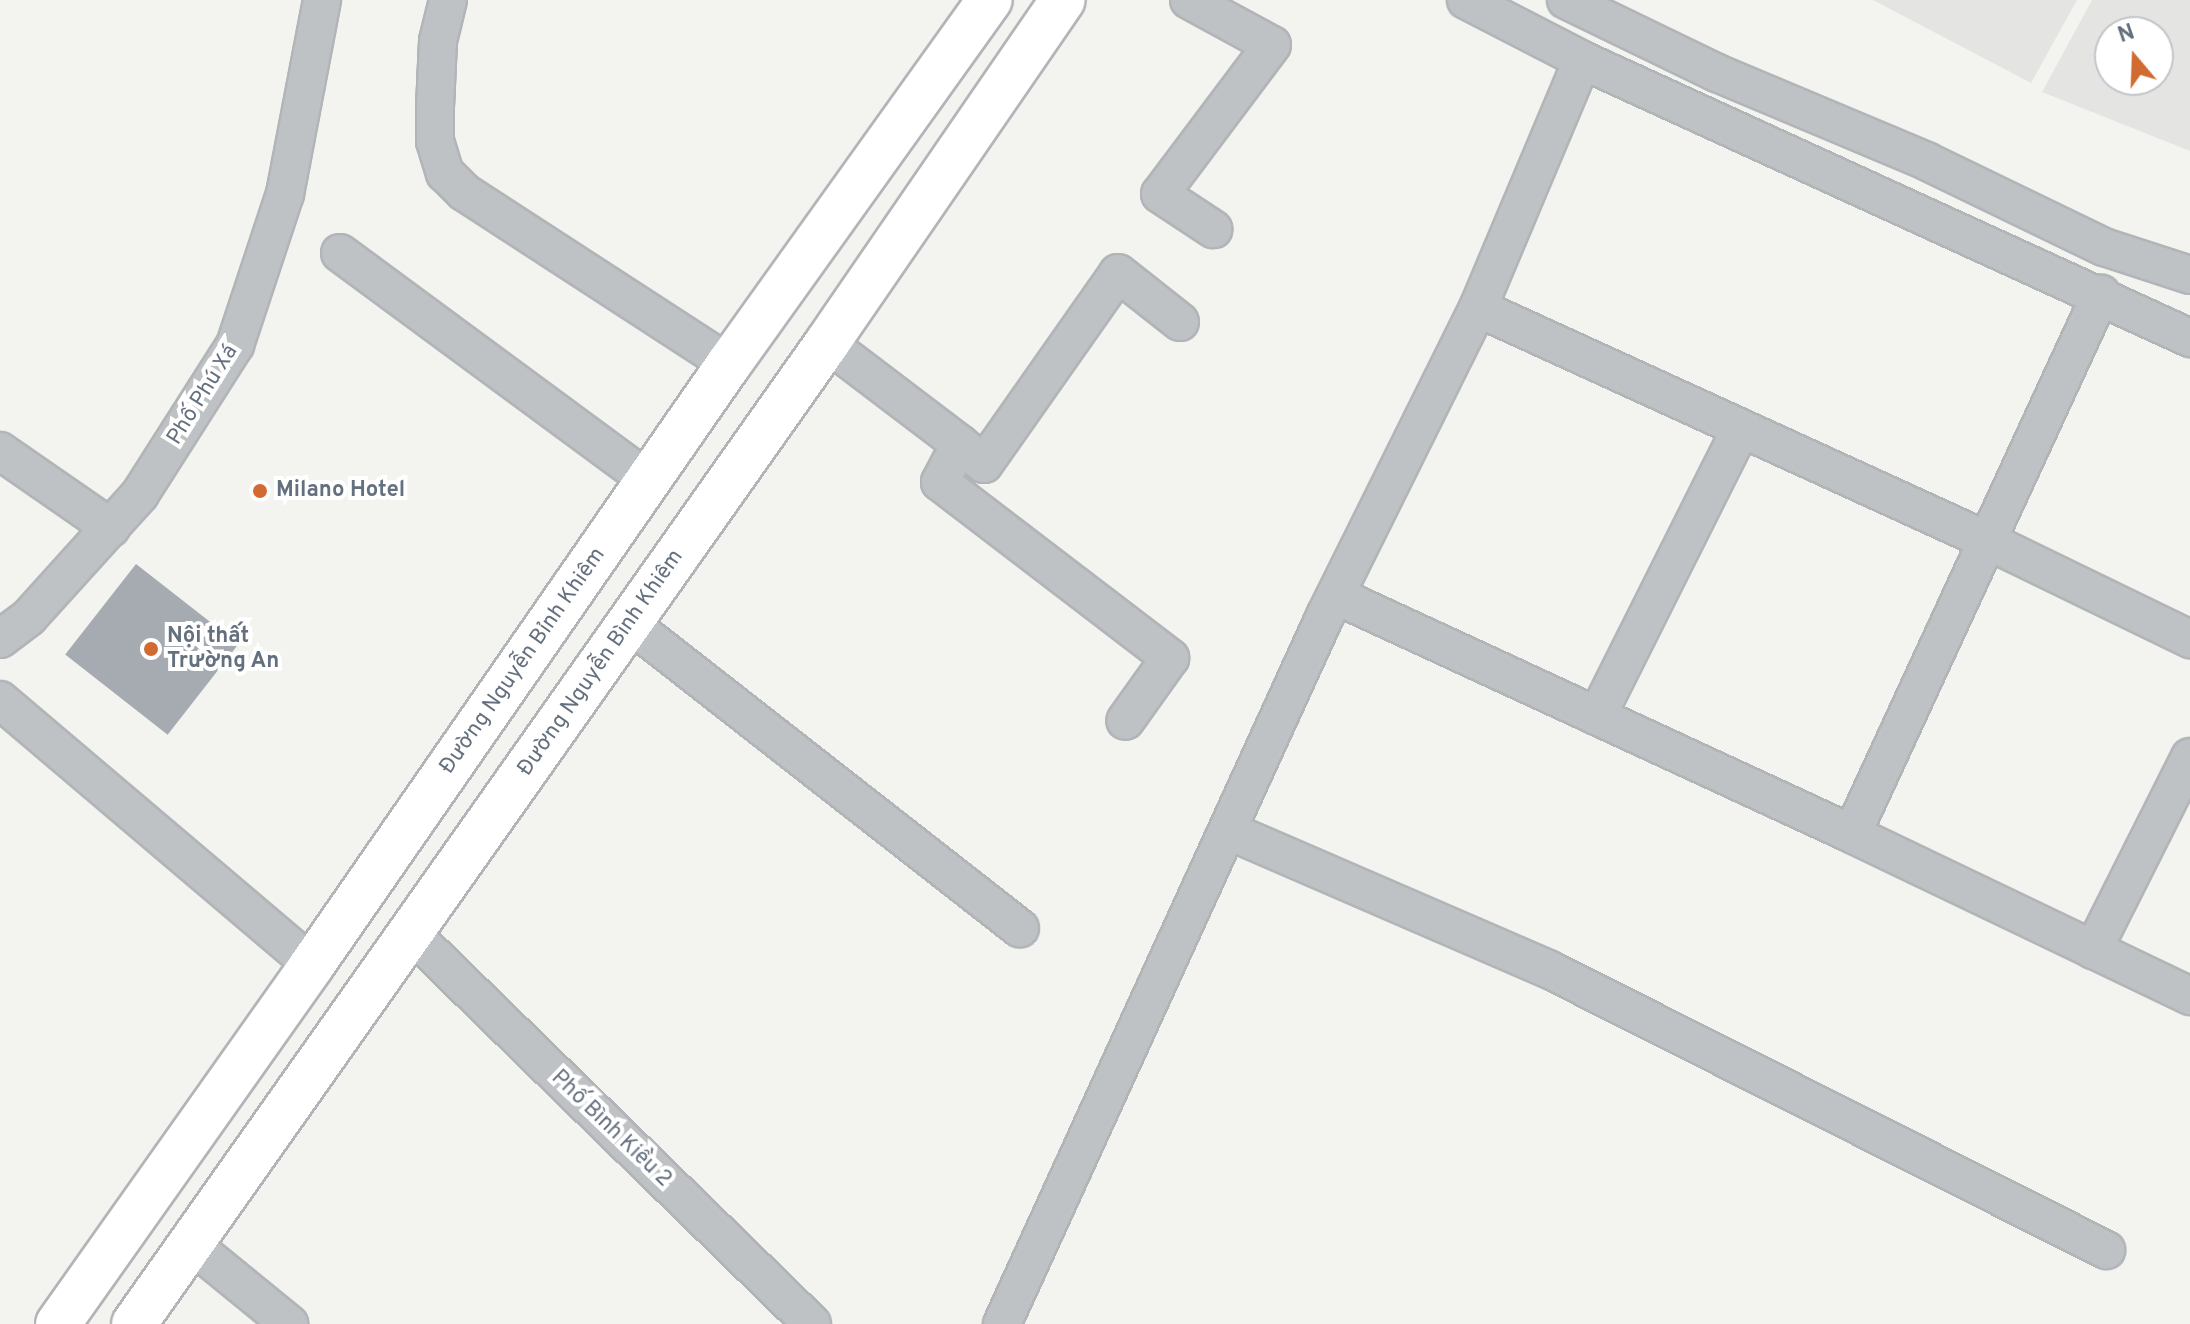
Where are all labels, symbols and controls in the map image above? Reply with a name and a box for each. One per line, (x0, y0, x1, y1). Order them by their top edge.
north arrow (2094, 16, 2174, 96)
text: N (2115, 19, 2139, 50)
street label: Phố Phú Xá (162, 340, 244, 450)
place label: Milano Hotel (276, 478, 405, 504)
marker: Milano Hotel (251, 482, 269, 500)
street label: Đường Nguyễn Bỉnh Khiêm (435, 543, 611, 779)
street label: Đường Nguyễn Bình Khiêm (513, 545, 689, 781)
place label: Nội thất Trường An (167, 623, 280, 674)
marker: Nội thất Trường An (142, 640, 160, 658)
street label: Phố Bình Kiều 2 (545, 1065, 677, 1193)

